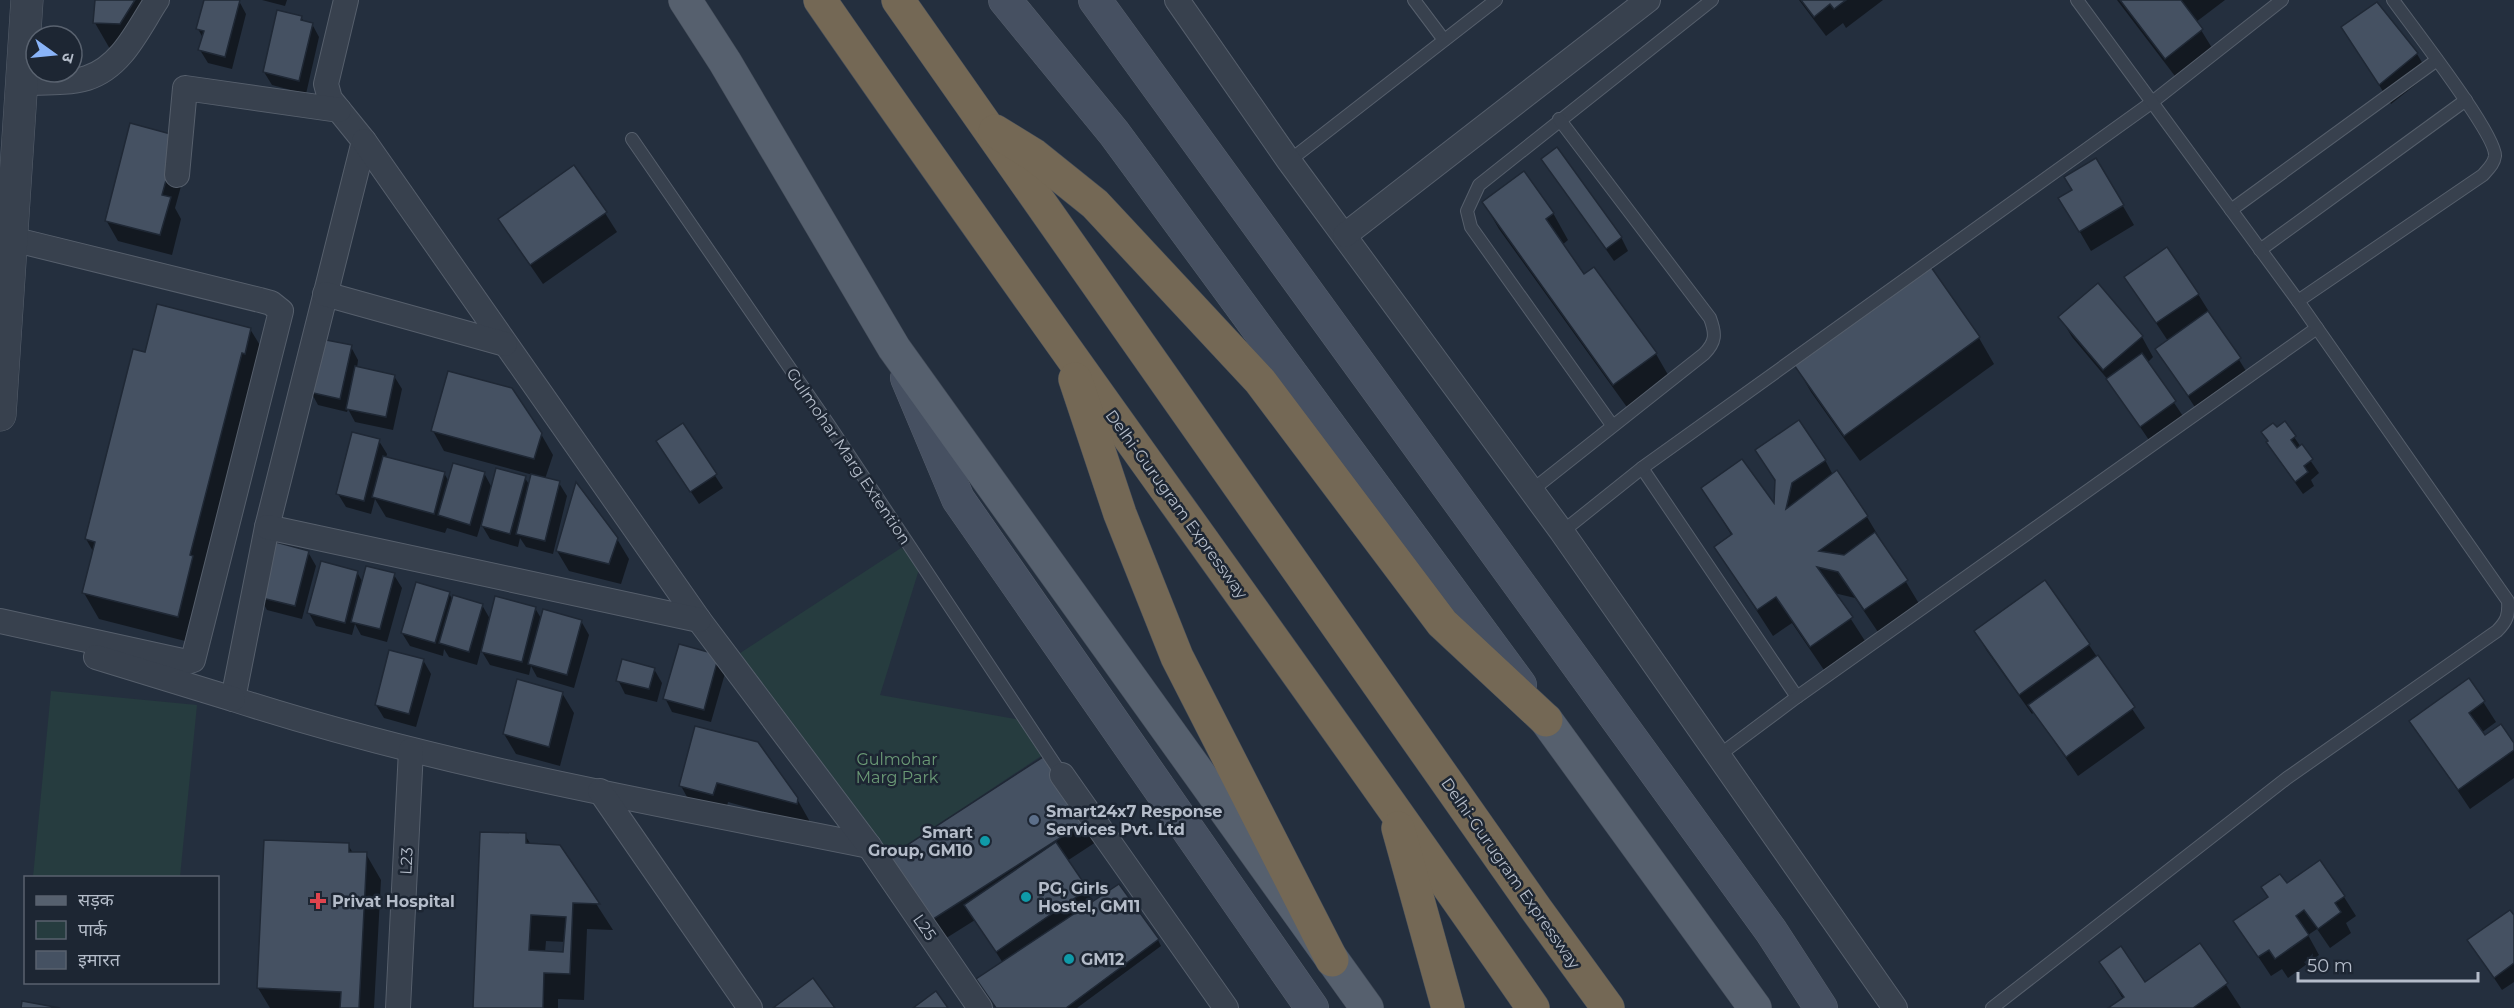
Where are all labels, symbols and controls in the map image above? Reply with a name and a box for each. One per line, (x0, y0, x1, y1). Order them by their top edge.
north arrow (24, 24, 84, 84)
text: उ (57, 51, 78, 65)
street label: Gulmohar Marg Extention (782, 364, 915, 548)
street label: Delhi-Gurugram Expressway (1102, 406, 1252, 603)
park label: Gulmohar Marg Park (856, 750, 939, 787)
street label: Delhi-Gurugram Expressway (1437, 774, 1584, 973)
place label: Smart24x7 Response Services Pvt. Ltd (1046, 802, 1222, 839)
marker: Smart24x7 Response Services Pvt. Ltd (1027, 813, 1041, 827)
place label: Smart Group, GM10 (868, 823, 973, 860)
marker: Smart Group, GM10 (978, 834, 992, 848)
street label: L23 (396, 847, 417, 875)
legend (24, 876, 219, 984)
place label: PG, Girls Hostel, GM11 (1038, 879, 1140, 916)
text: सड़क (78, 889, 115, 911)
marker: PG, Girls Hostel, GM11 (1019, 890, 1033, 904)
marker: Privat Hospital (309, 892, 327, 910)
place label: Privat Hospital (332, 892, 455, 911)
street label: L25 (909, 911, 940, 944)
text: पार्क (78, 919, 108, 941)
scale bar (2298, 945, 2478, 983)
text: इमारत (78, 949, 121, 971)
place label: GM12 (1081, 950, 1124, 969)
marker: GM12 (1062, 952, 1076, 966)
text: 50 m (2307, 955, 2353, 977)

